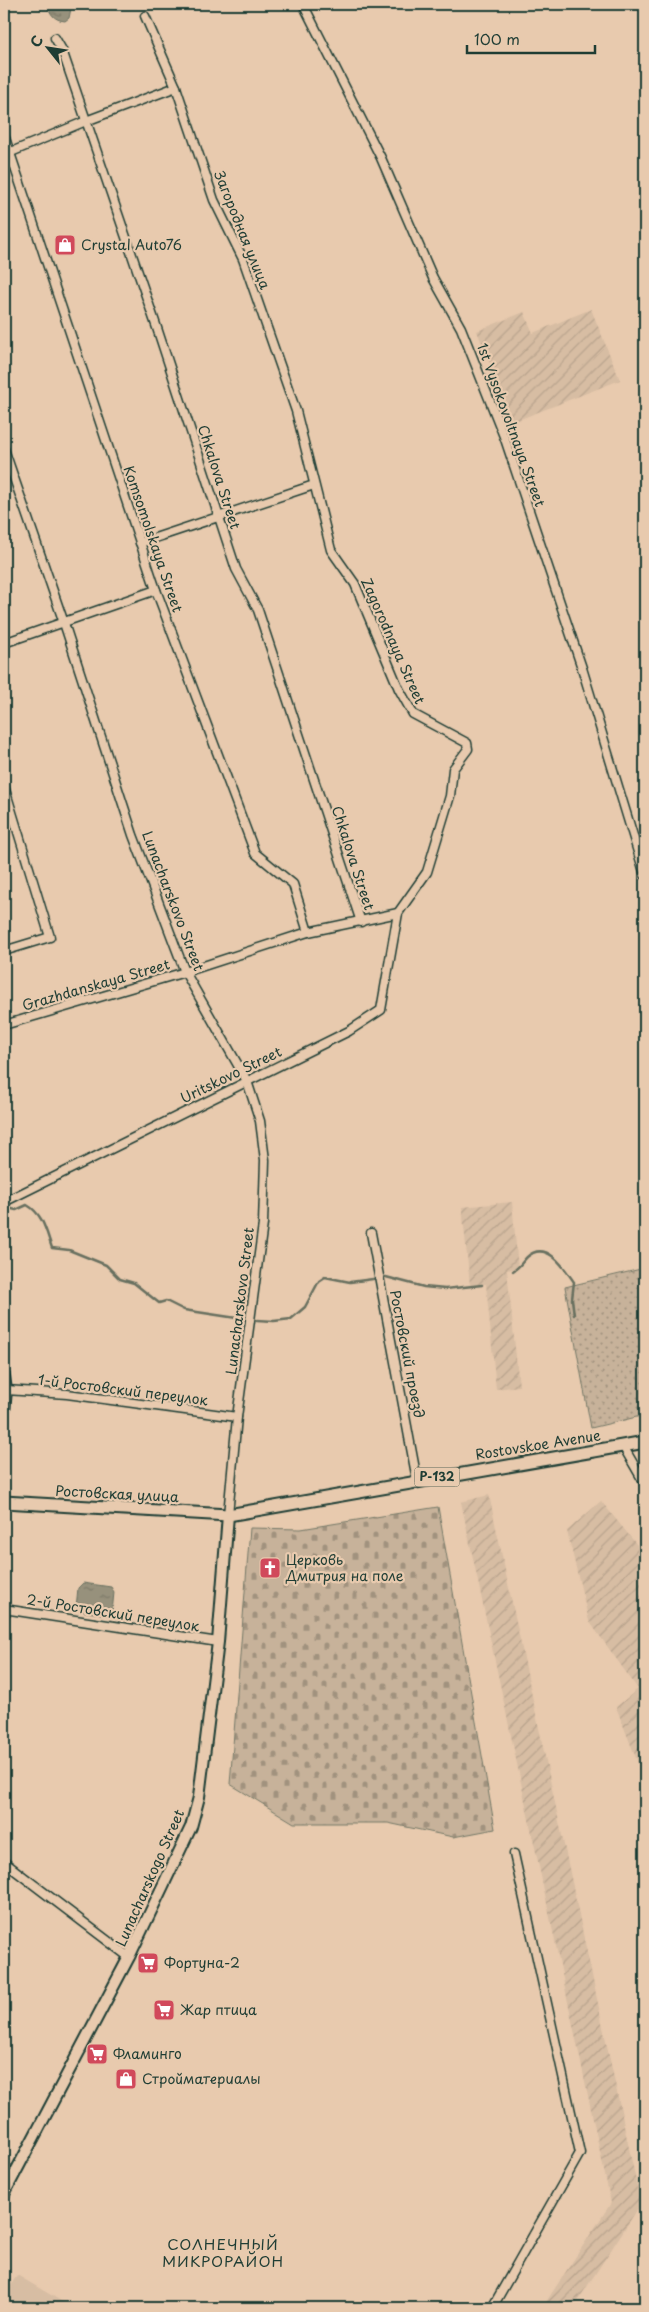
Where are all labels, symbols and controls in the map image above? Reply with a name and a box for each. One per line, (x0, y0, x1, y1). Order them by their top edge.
north arrow (22, 22, 72, 72)
scale bar (467, 22, 594, 54)
text: 100 m (474, 27, 520, 50)
text: С (25, 31, 48, 51)
street label: Загородная улица (209, 167, 276, 292)
shop icon: Crystal Auto76 (53, 233, 77, 257)
place label: Crystal Auto76 (81, 234, 182, 255)
street label: 1st Vysokovoltnaya Street (472, 340, 551, 510)
street label: Chkalova Street (193, 422, 246, 532)
street label: Komsomolskaya Street (119, 463, 189, 615)
street label: Zagorodnaya Street (356, 574, 431, 708)
street label: Chkalova Street (327, 803, 380, 913)
street label: Lunacharskovo Street (137, 828, 210, 974)
street label: Grazhdanskaya Street (20, 953, 172, 1016)
street label: Uritskovo Street (177, 1041, 285, 1108)
street label: Lunacharskovo Street (220, 1226, 259, 1376)
street label: Ростовский проезд (385, 1288, 430, 1420)
street label: 1-й Ростовский переулок (37, 1369, 210, 1410)
street label: Rostovskoe Avenue (474, 1424, 602, 1465)
road number: Р-132 (414, 1468, 460, 1486)
street label: Ростовская улица (55, 1480, 180, 1507)
place label: Церковь Дмитрия на поле (285, 1549, 404, 1586)
church icon: Церковь Дмитрия на поле (258, 1556, 282, 1580)
street label: 2-й Ростовский переулок (25, 1588, 202, 1637)
street label: Lunacharskogo Street (110, 1806, 189, 1950)
supermarket icon: Фортуна-2 (136, 1951, 160, 1975)
place label: Фортуна-2 (164, 1952, 240, 1973)
supermarket icon: Жар птица (152, 1998, 176, 2022)
place label: Жар птица (180, 1999, 257, 2020)
supermarket icon: Фламинго (85, 2042, 109, 2066)
place label: Фламинго (113, 2043, 182, 2064)
shop icon: Стройматериалы (114, 2067, 138, 2091)
place label: Стройматериалы (142, 2068, 261, 2089)
district label: СОЛНЕЧНЫЙ МИКРОРАЙОН (162, 2232, 284, 2272)

